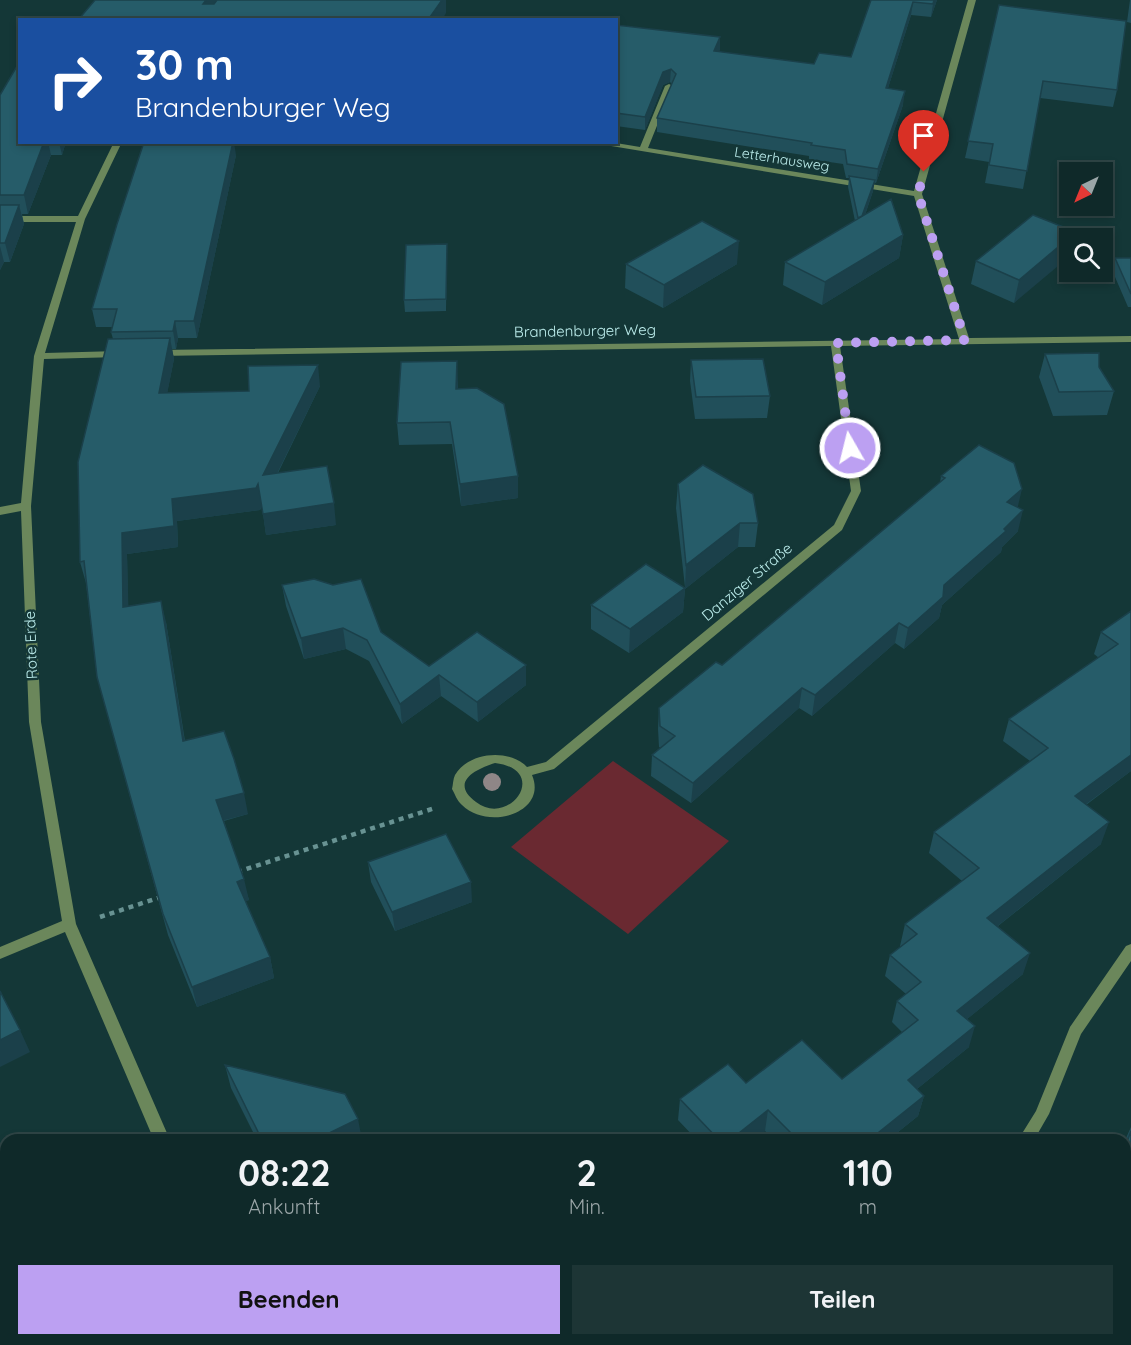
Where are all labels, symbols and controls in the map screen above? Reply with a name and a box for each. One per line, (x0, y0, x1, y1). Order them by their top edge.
text: 30 m (135, 38, 234, 91)
icon: right (36, 42, 114, 120)
text: Brandenburger Weg (135, 90, 391, 124)
pin (898, 110, 949, 172)
icon: arrive (907, 119, 940, 152)
street label: Letterhausweg (733, 143, 831, 175)
north arrow (1059, 162, 1113, 216)
map controls (1059, 162, 1113, 282)
button: search (1059, 228, 1113, 282)
street label: Brandenburger Weg (514, 320, 656, 341)
position arrow (818, 416, 882, 480)
street label: Danziger Straße (698, 538, 796, 625)
street label: Rote Erde (20, 611, 41, 679)
text: 08:22 (238, 1150, 331, 1195)
text: 2 (576, 1150, 597, 1195)
text: 110 (843, 1150, 893, 1195)
text: Ankunft (248, 1194, 320, 1219)
text: Min. (569, 1194, 605, 1219)
text: m (859, 1194, 877, 1219)
button: Beenden (18, 1265, 560, 1334)
button: Teilen (572, 1265, 1113, 1334)

